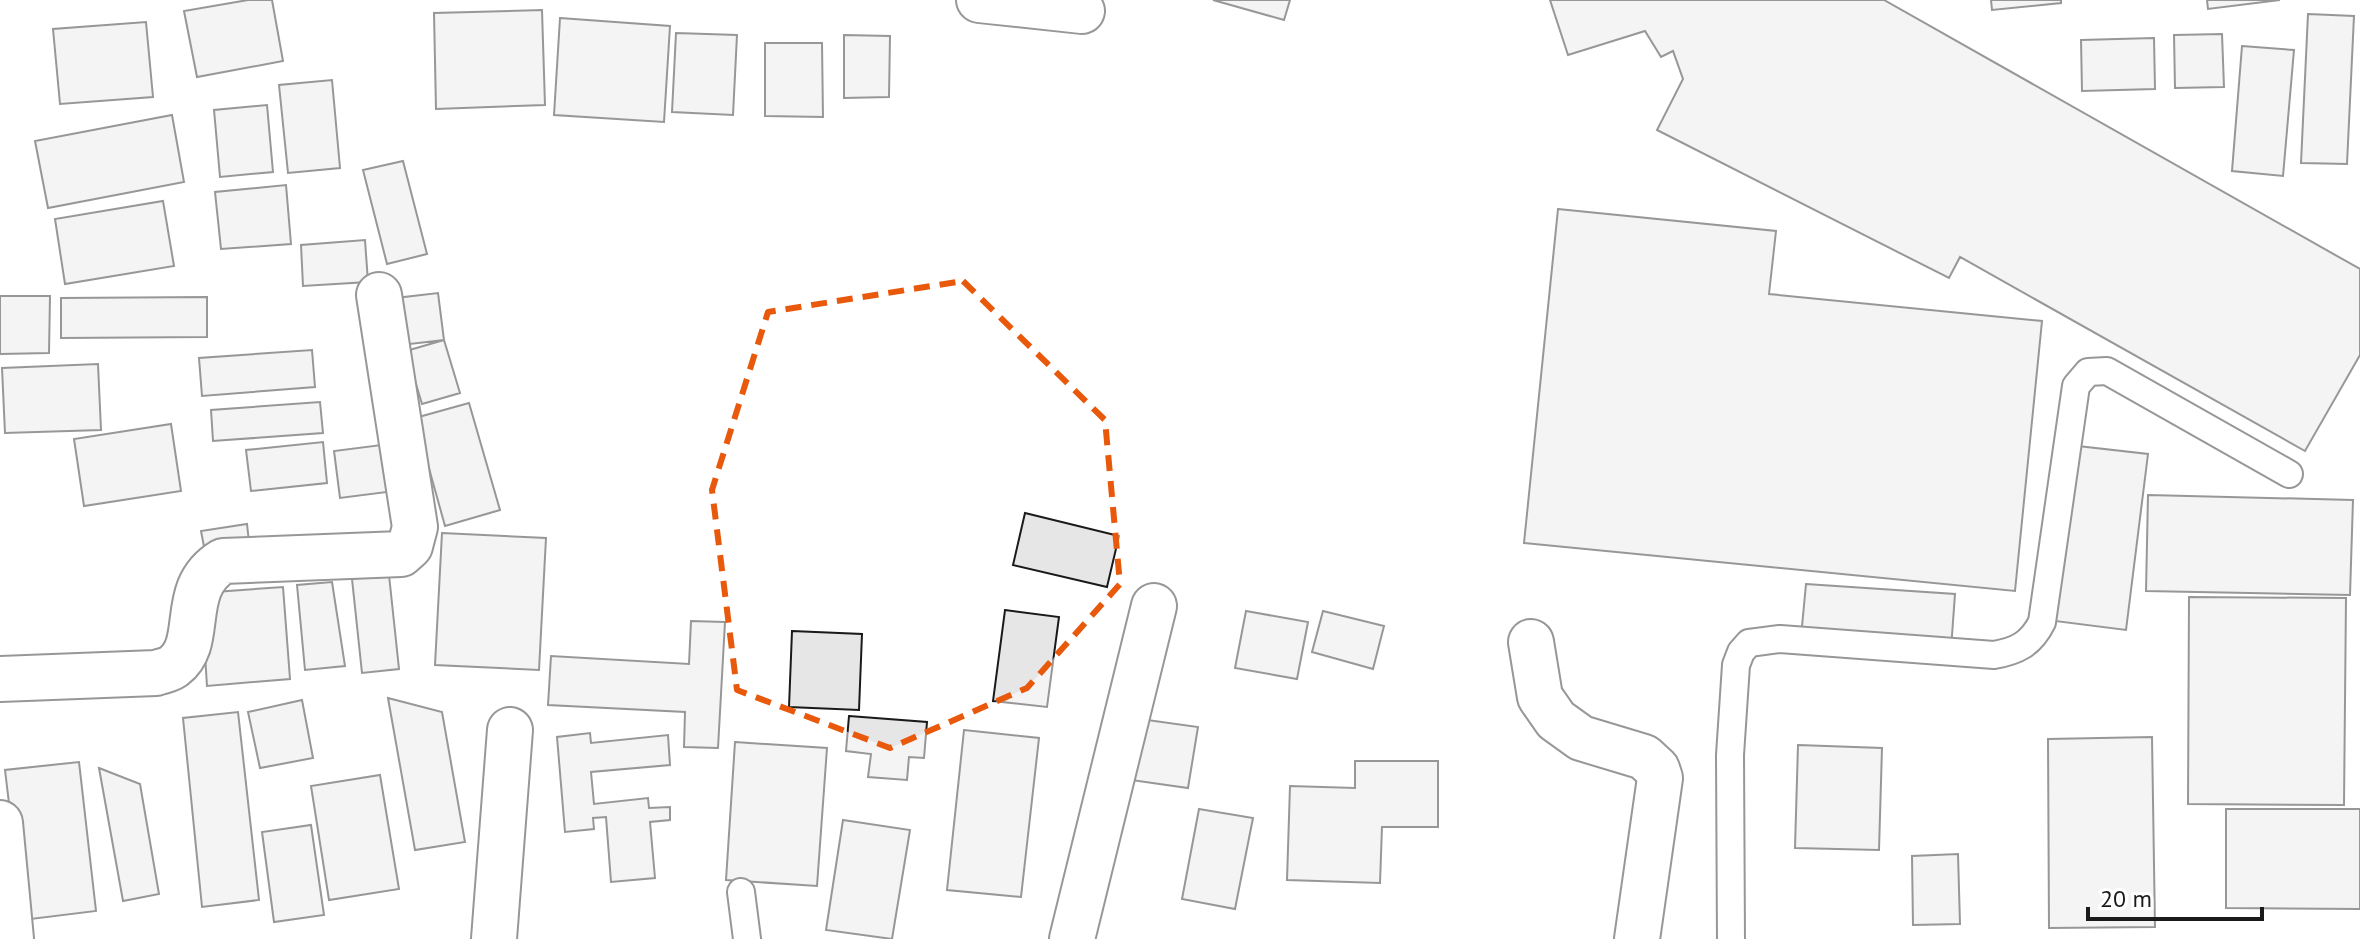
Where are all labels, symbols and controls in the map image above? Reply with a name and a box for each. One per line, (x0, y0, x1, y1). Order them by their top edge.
scale bar (2088, 871, 2262, 921)
text: 20 m (2100, 883, 2152, 914)

